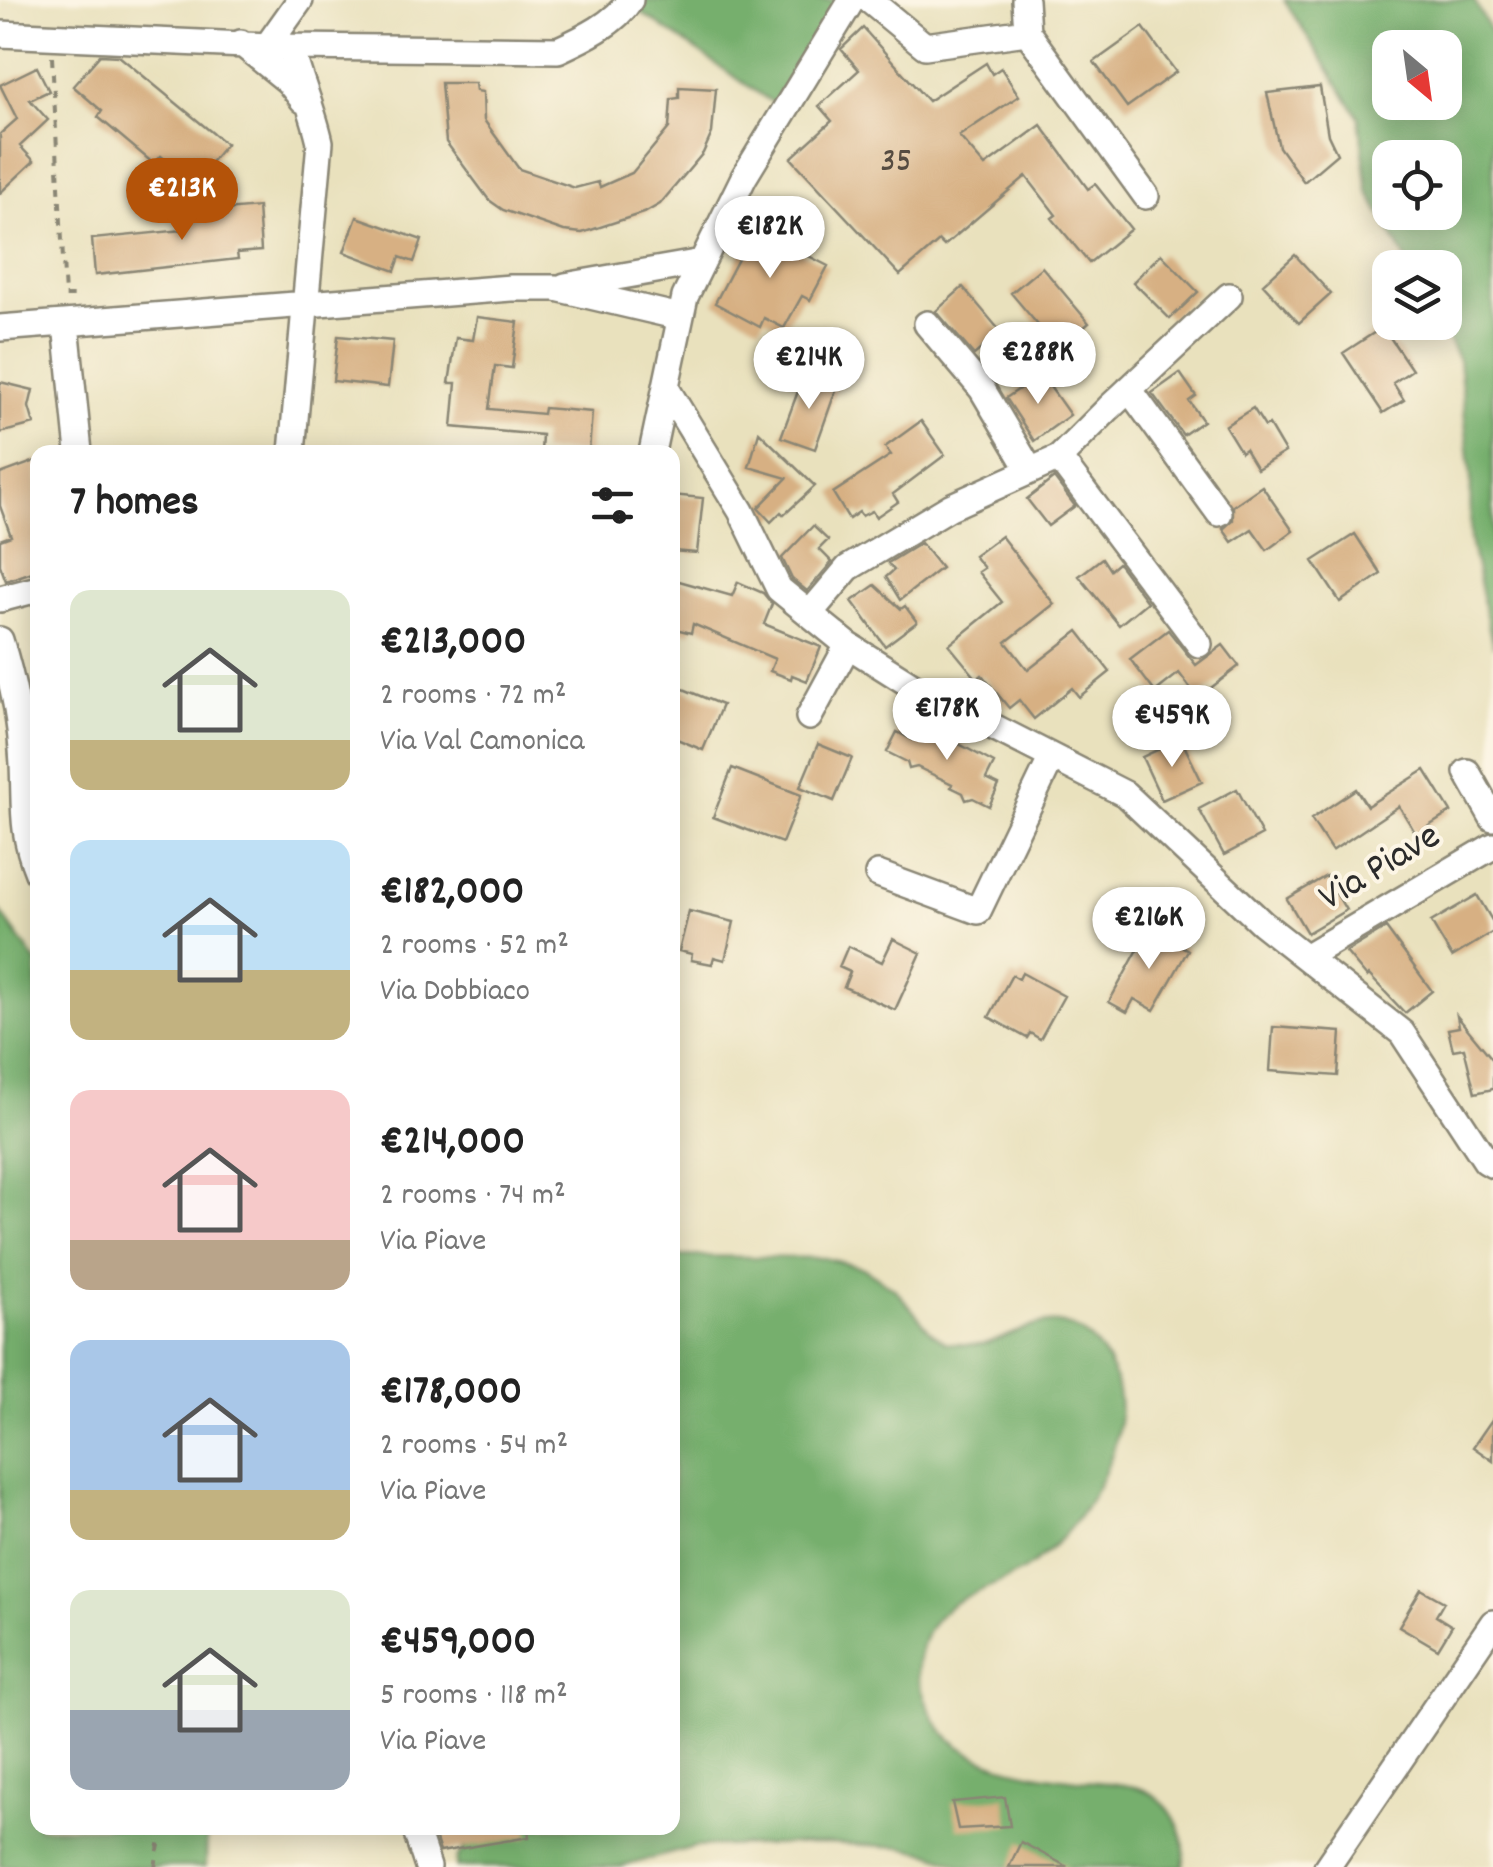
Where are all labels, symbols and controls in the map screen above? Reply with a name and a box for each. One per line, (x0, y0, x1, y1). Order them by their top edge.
north arrow (1372, 30, 1462, 120)
map controls (1372, 30, 1462, 340)
house number: 35 (880, 138, 912, 188)
button: locate (1372, 140, 1462, 230)
pin: €213K (112, 158, 252, 243)
text: €213K (148, 167, 216, 213)
pin: €182K (700, 196, 840, 281)
text: €182K (737, 205, 803, 251)
button: layers (1372, 250, 1462, 340)
pin: €288K (968, 322, 1108, 407)
pin: €214K (739, 327, 879, 412)
text: €288K (1002, 331, 1074, 377)
text: €214K (776, 336, 842, 382)
text: 7 homes (70, 475, 199, 535)
icon: filters (585, 478, 640, 533)
text: €213,000 (380, 614, 526, 674)
icon: home (150, 630, 270, 750)
text: 2 rooms · 72 m² (380, 674, 566, 720)
pin: €178K (877, 678, 1017, 763)
pin: €459K (1102, 685, 1242, 770)
text: €178K (915, 687, 979, 733)
text: €459K (1134, 694, 1210, 740)
text: Via Val Camonica (380, 720, 584, 766)
street label: Via Piave (1309, 810, 1453, 928)
text: €182,000 (380, 864, 524, 924)
icon: home (150, 880, 270, 1000)
pin: €216K (1079, 887, 1219, 972)
text: €216K (1114, 896, 1184, 942)
text: 2 rooms · 52 m² (380, 924, 569, 970)
text: Via Dobbiaco (380, 970, 530, 1016)
text: €214,000 (380, 1114, 525, 1174)
icon: home (150, 1130, 270, 1250)
text: 2 rooms · 74 m² (380, 1174, 566, 1220)
text: Via Piave (380, 1220, 486, 1266)
text: €178,000 (380, 1364, 522, 1424)
icon: home (150, 1380, 270, 1500)
text: 2 rooms · 54 m² (380, 1424, 568, 1470)
text: Via Piave (380, 1470, 486, 1516)
text: €459,000 (380, 1614, 536, 1674)
icon: home (150, 1630, 270, 1750)
text: 5 rooms · 118 m² (380, 1674, 568, 1720)
text: Via Piave (380, 1720, 486, 1766)

